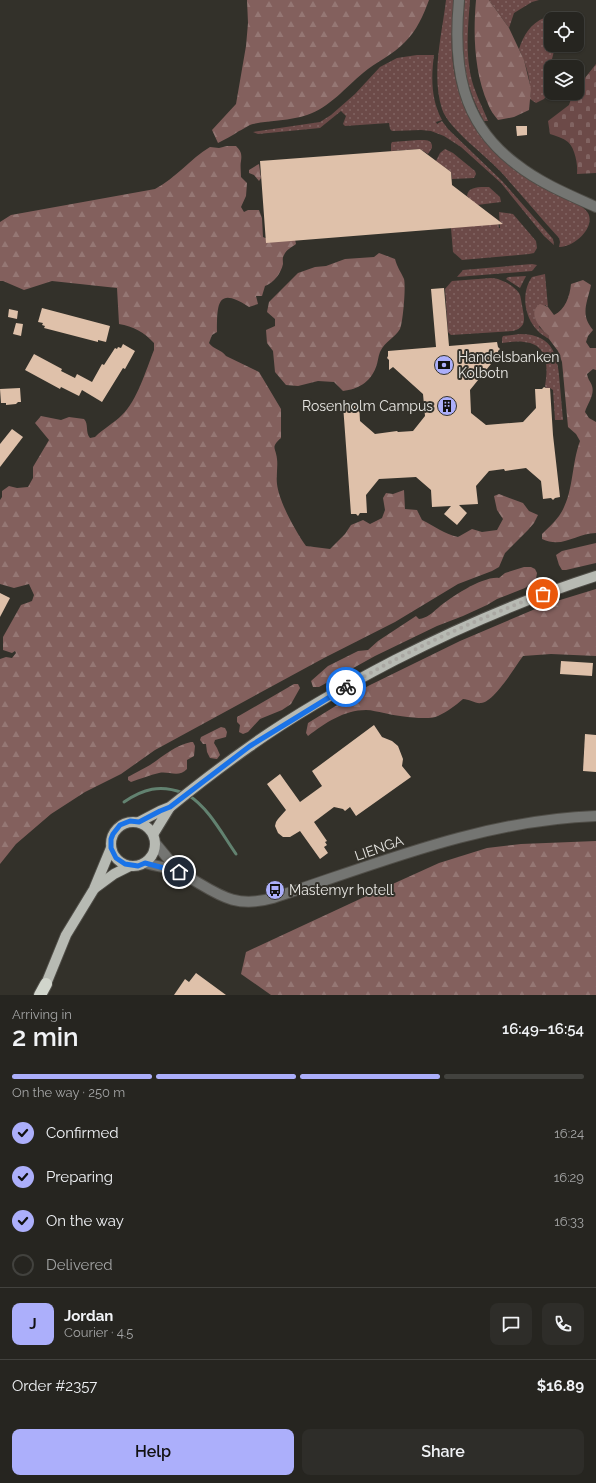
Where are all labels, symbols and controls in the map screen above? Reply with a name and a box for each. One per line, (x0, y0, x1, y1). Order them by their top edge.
map controls (544, 12, 584, 100)
button: locate (544, 12, 584, 52)
button: layers (544, 60, 584, 100)
place label: Handelsbanken Kolbotn (458, 349, 559, 381)
bank icon: Handelsbanken Kolbotn (433, 354, 455, 376)
building icon: Rosenholm Campus (436, 395, 458, 417)
place label: Rosenholm Campus (302, 398, 433, 414)
pin (526, 577, 560, 611)
icon: bag (532, 583, 554, 605)
courier (326, 667, 366, 707)
icon: bike (335, 676, 357, 698)
street label: LIENGA (353, 832, 406, 864)
pin (162, 855, 196, 889)
icon: home (168, 861, 190, 883)
bus stop icon: Mastemyr hotell (264, 879, 286, 901)
place label: Mastemyr hotell (289, 882, 394, 898)
text: Arriving in (12, 1007, 72, 1022)
text: 16:49–16:54 (502, 1020, 584, 1038)
text: 2 min (12, 1022, 79, 1052)
text: On the way · 250 m (12, 1085, 125, 1100)
icon: check (12, 1122, 34, 1144)
text: Confirmed (46, 1124, 119, 1142)
text: 16:24 (554, 1126, 584, 1141)
icon: check (12, 1166, 34, 1188)
text: Preparing (46, 1168, 113, 1186)
text: 16:29 (554, 1170, 584, 1185)
icon: check (12, 1210, 34, 1232)
text: On the way (46, 1212, 124, 1230)
text: 16:33 (554, 1214, 584, 1229)
text: Delivered (46, 1256, 113, 1274)
button: chat (490, 1303, 532, 1345)
button: phone (542, 1303, 584, 1345)
text: Jordan (64, 1307, 113, 1325)
text: J (29, 1315, 37, 1333)
text: Courier · 4.5 (64, 1325, 133, 1340)
text: Order #2357 (12, 1377, 97, 1395)
text: $16.89 (537, 1377, 584, 1395)
button: Help (12, 1429, 294, 1475)
button: Share (302, 1429, 584, 1475)

